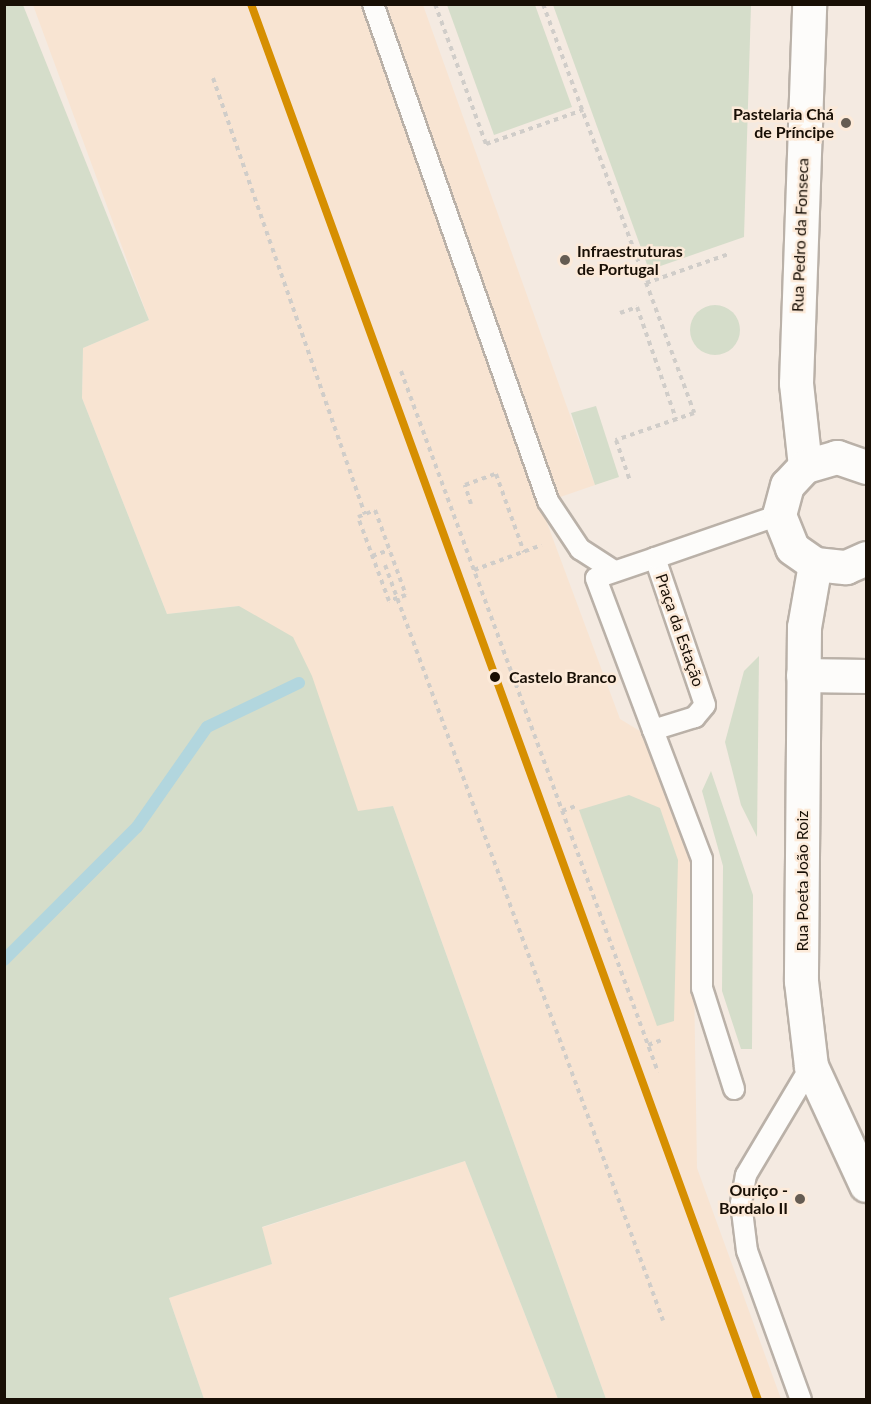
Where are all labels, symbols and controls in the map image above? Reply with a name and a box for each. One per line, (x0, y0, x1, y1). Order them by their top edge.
place label: Pastelaria Chá de Príncipe (733, 104, 834, 142)
marker: Pastelaria Chá de Príncipe (839, 116, 853, 130)
street label: Rua Pedro da Fonseca (788, 158, 812, 312)
place label: Infraestruturas de Portugal (577, 241, 683, 279)
marker: Infraestruturas de Portugal (558, 253, 572, 267)
street label: Praça da Estação (652, 571, 708, 689)
place label: Castelo Branco (509, 667, 616, 687)
marker: Castelo Branco (486, 668, 504, 686)
street label: Rua Poeta João Roiz (792, 810, 812, 952)
place label: Ouriço - Bordalo II (719, 1180, 788, 1218)
marker: Ouriço - Bordalo II (793, 1192, 807, 1206)

